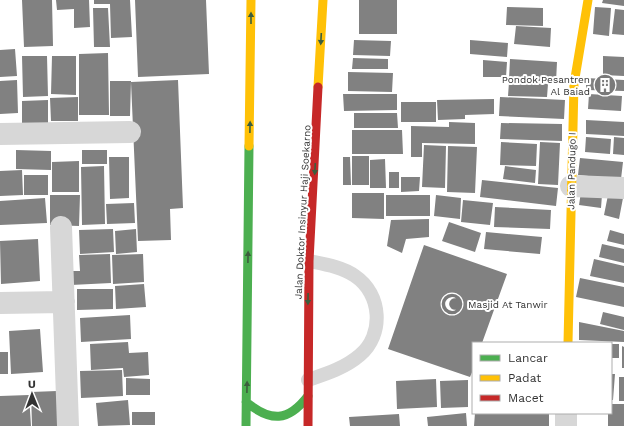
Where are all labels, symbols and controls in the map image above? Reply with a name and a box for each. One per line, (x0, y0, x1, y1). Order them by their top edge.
one-way arrow (248, 11, 254, 24)
one-way arrow (318, 33, 325, 45)
building icon: Pondok Pesantren Al Baiad (592, 72, 618, 98)
place label: Pondok Pesantren Al Baiad (502, 74, 590, 97)
one-way arrow (247, 120, 253, 133)
street label: Jalan Doktor Insinyur Haji Soekarno (292, 124, 313, 300)
street label: Jalan Pandugo I (565, 132, 578, 210)
one-way arrow (311, 163, 318, 175)
one-way arrow (245, 250, 251, 263)
mosque icon: Masjid At Tanwir (439, 291, 465, 317)
one-way arrow (305, 293, 312, 305)
place label: Masjid At Tanwir (468, 299, 548, 310)
legend (472, 342, 612, 414)
text: Lancar (508, 351, 548, 365)
text: Padat (508, 371, 541, 385)
north arrow (12, 374, 52, 414)
text: U (28, 378, 36, 391)
one-way arrow (244, 380, 250, 393)
text: Macet (508, 391, 543, 405)

